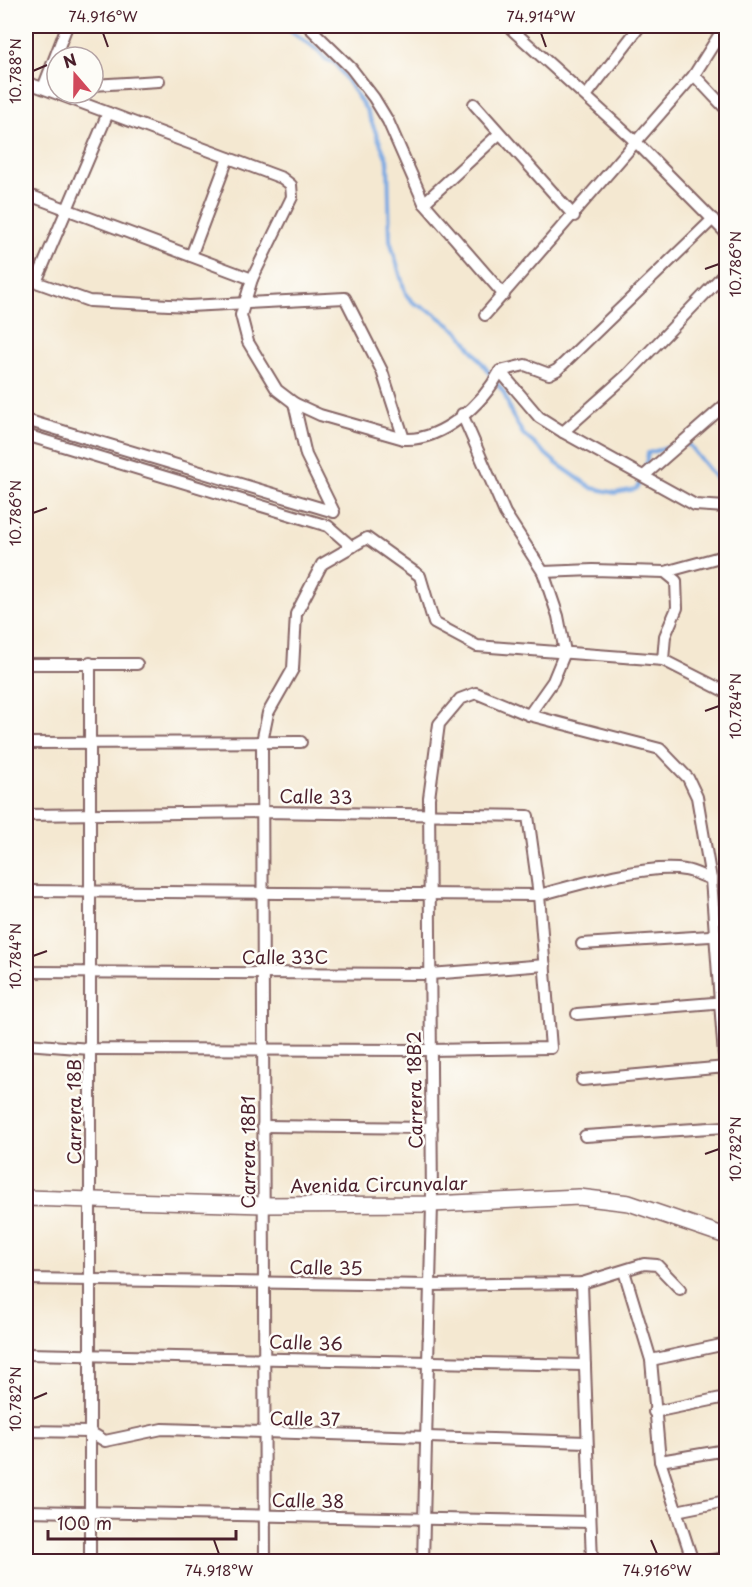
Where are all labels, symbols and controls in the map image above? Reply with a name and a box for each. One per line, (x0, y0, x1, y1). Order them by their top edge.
text: 74.916°W (68, 4, 138, 27)
text: 74.914°W (507, 4, 576, 27)
text: 10.788°N (3, 38, 26, 104)
north arrow (45, 45, 105, 105)
text: N (59, 47, 80, 73)
text: 10.786°N (723, 231, 746, 297)
text: 10.786°N (3, 480, 26, 546)
text: 10.784°N (723, 673, 746, 739)
street label: Calle 33 (279, 782, 353, 810)
text: 10.784°N (3, 923, 26, 989)
street label: Calle 33C (242, 943, 328, 970)
street label: Carrera 18B2 (399, 1031, 429, 1149)
street label: Carrera 18B (60, 1059, 87, 1165)
street label: Carrera 18B1 (234, 1095, 261, 1209)
text: 10.782°N (723, 1116, 746, 1182)
street label: Avenida Circunvalar (290, 1169, 469, 1199)
street label: Calle 35 (289, 1253, 363, 1281)
street label: Calle 36 (269, 1327, 343, 1357)
text: 10.782°N (3, 1366, 26, 1432)
street label: Calle 37 (269, 1404, 341, 1432)
street label: Calle 38 (271, 1486, 345, 1514)
scale bar (48, 1503, 236, 1541)
text: 100 m (57, 1509, 112, 1536)
text: 74.918°W (185, 1558, 254, 1581)
text: 74.916°W (622, 1558, 692, 1581)

